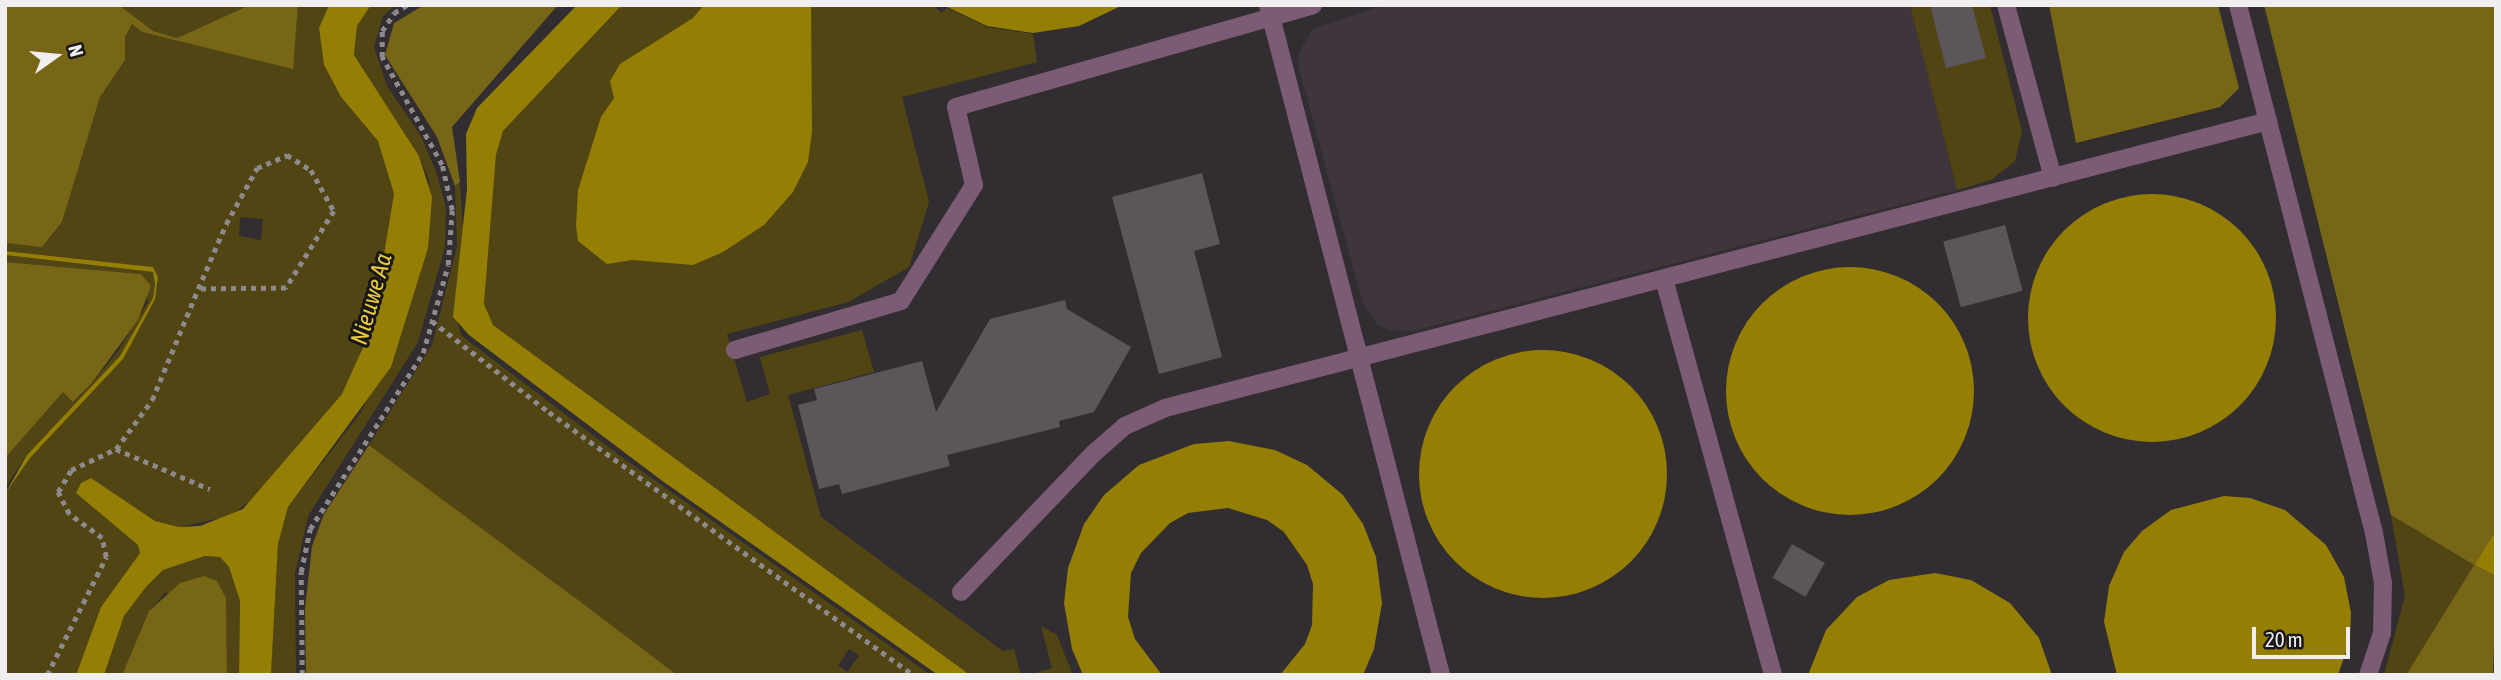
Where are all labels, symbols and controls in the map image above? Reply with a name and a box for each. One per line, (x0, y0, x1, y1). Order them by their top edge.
north arrow (21, 21, 91, 91)
text: N (64, 42, 88, 59)
water label: Nieuwe Aa (344, 250, 398, 348)
scale bar (2256, 614, 2354, 658)
text: 20 m (2265, 627, 2303, 651)

